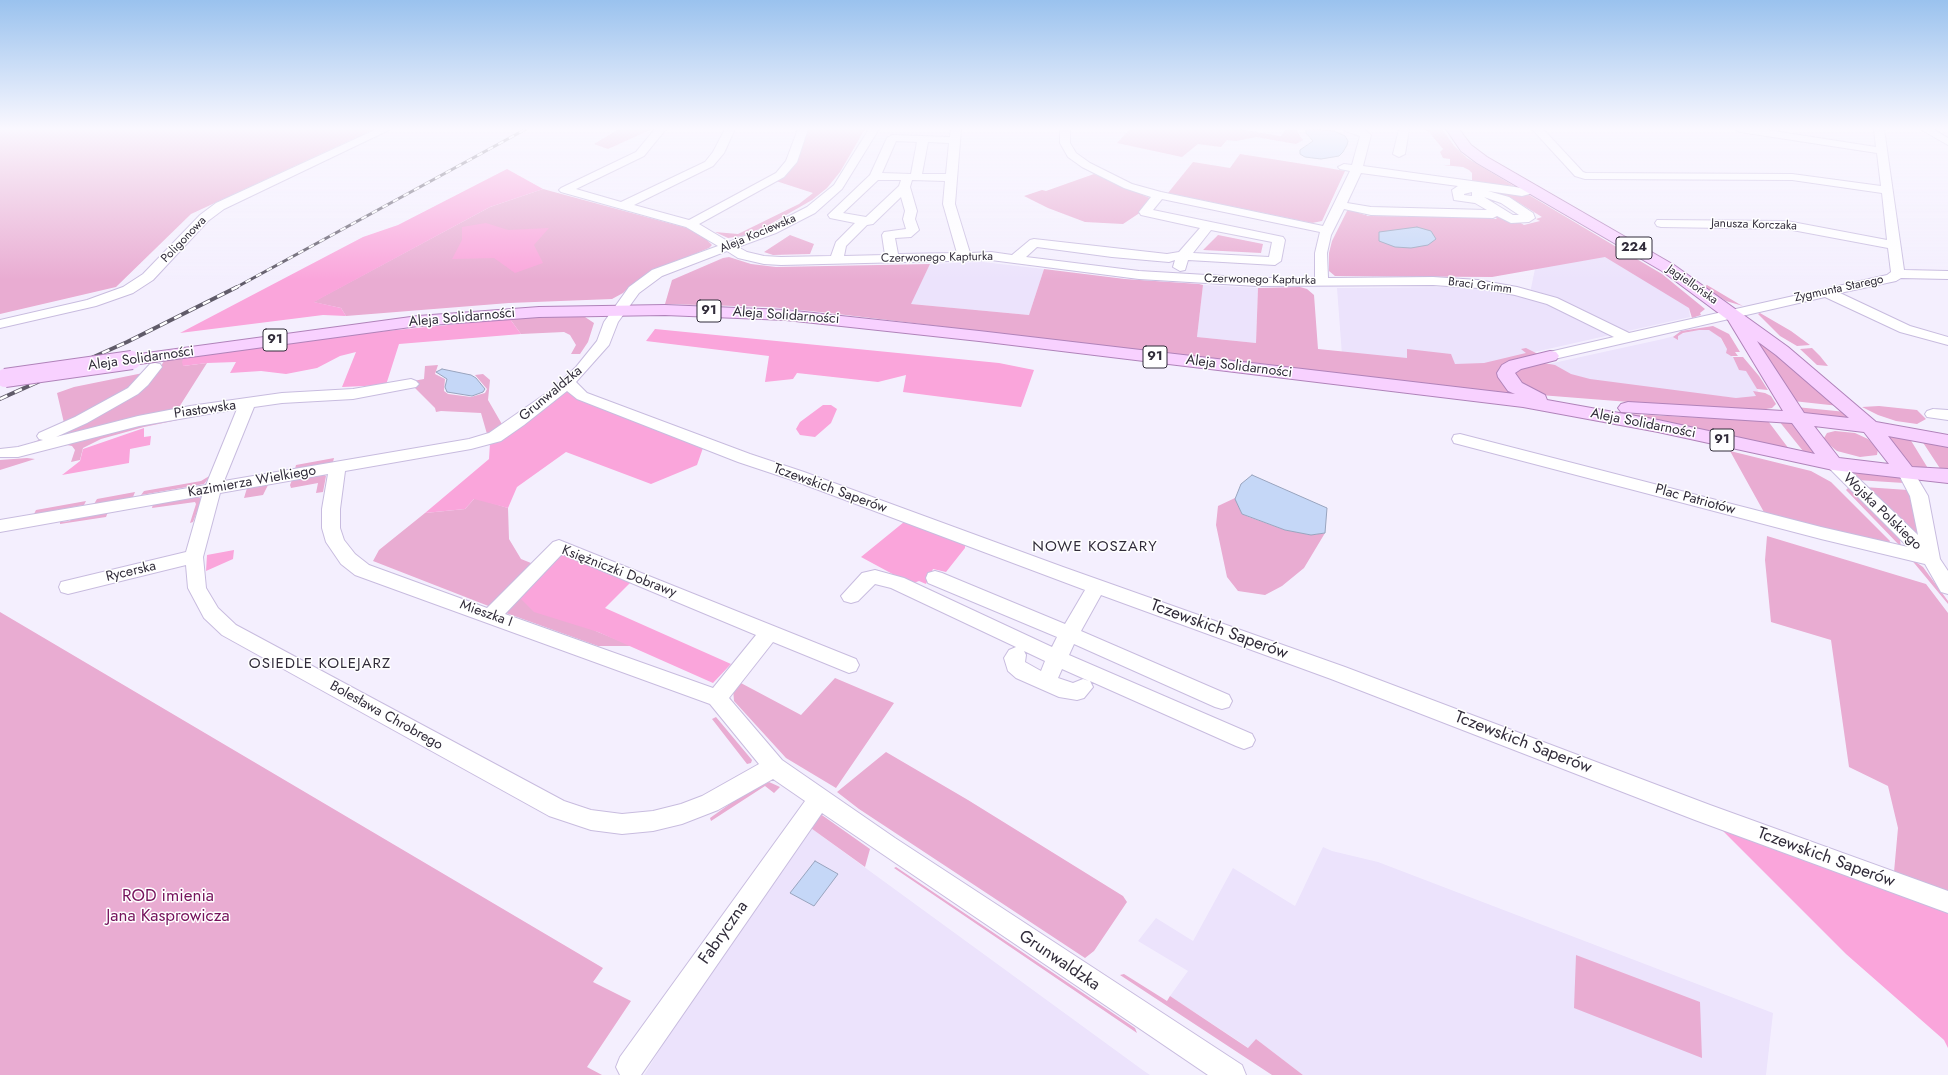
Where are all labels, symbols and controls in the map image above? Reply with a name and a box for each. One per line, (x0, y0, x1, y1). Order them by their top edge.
street label: Aleja Kociewska (718, 212, 798, 256)
street label: Poligonowa (158, 214, 210, 266)
street label: Janusza Korczaka (1711, 216, 1797, 234)
road number: 224 (1616, 237, 1652, 259)
street label: Czerwonego Kapturka (881, 250, 993, 266)
street label: Jagiellońska (1664, 262, 1720, 308)
street label: Czerwonego Kapturka (1204, 272, 1316, 288)
street label: Zygmunta Starego (1793, 273, 1885, 305)
street label: Braci Grimm (1447, 275, 1513, 297)
road number: 91 (697, 300, 721, 322)
street label: Aleja Solidarności (732, 304, 840, 328)
street label: Aleja Solidarności (408, 305, 516, 331)
road number: 91 (263, 329, 287, 351)
street label: Aleja Solidarności (87, 343, 195, 375)
road number: 91 (1143, 346, 1167, 368)
street label: Aleja Solidarności (1185, 352, 1293, 382)
street label: Grunwaldzka (516, 363, 586, 425)
street label: Piastowska (173, 397, 237, 423)
street label: Aleja Solidarności (1589, 406, 1697, 442)
road number: 91 (1710, 429, 1734, 451)
street label: Tczewskich Saperów (771, 461, 889, 517)
street label: Kazimierza Wielkiego (187, 462, 317, 502)
street label: Wojska Polskiego (1839, 470, 1925, 554)
street label: Plac Patriotów (1653, 481, 1737, 519)
district label: NOWE KOSZARY (1032, 538, 1158, 556)
street label: Księżniczki Dobrawy (559, 542, 679, 602)
street label: Rycerska (104, 558, 158, 586)
street label: Tczewskich Saperów (1147, 596, 1291, 664)
street label: Mieszka I (457, 597, 515, 631)
district label: OSIEDLE KOLEJARZ (249, 655, 391, 673)
street label: Bolesława Chrobrego (327, 678, 445, 754)
street label: Tczewskich Saperów (1452, 708, 1594, 778)
street label: Tczewskich Saperów (1754, 824, 1898, 892)
park label: ROD imienia Jana Kasprowicza (106, 887, 230, 927)
street label: Fabryczna (695, 897, 753, 969)
street label: Grunwaldzka (1015, 926, 1103, 996)

